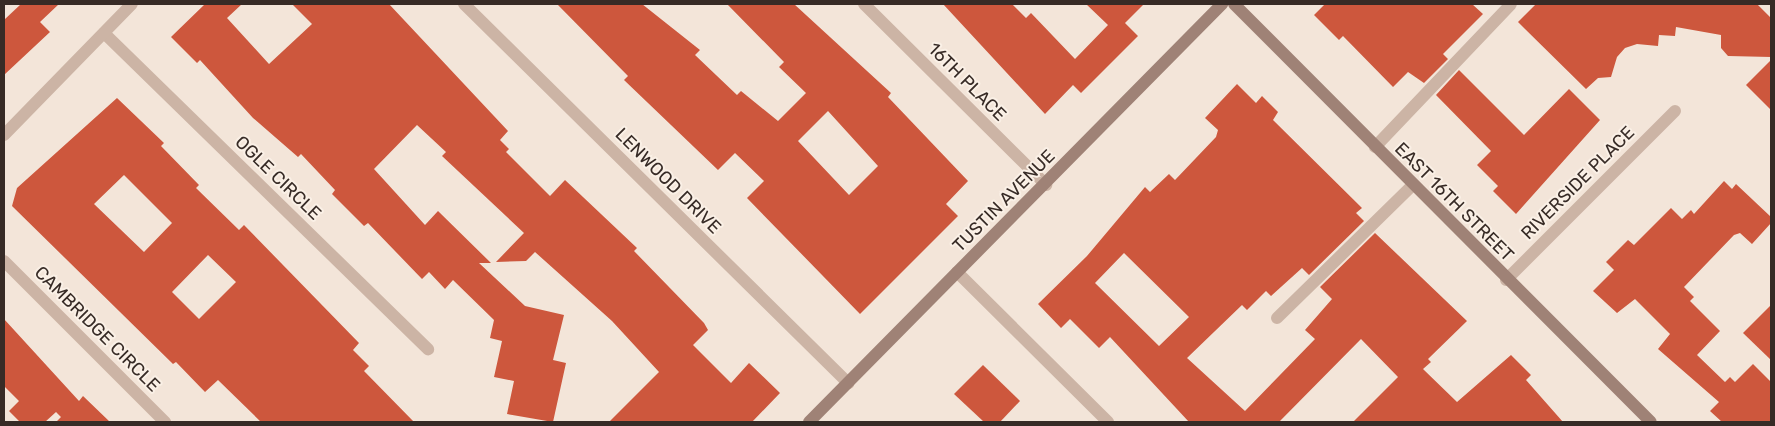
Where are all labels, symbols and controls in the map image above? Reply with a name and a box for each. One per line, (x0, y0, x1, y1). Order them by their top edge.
street label: 16TH PLACE (923, 38, 1011, 126)
street label: RIVERSIDE PLACE (1517, 122, 1639, 244)
street label: LENWOOD DRIVE (611, 124, 725, 238)
street label: OGLE CIRCLE (230, 131, 326, 225)
street label: EAST 16TH STREET (1390, 138, 1518, 266)
street label: TUSTIN AVENUE (948, 145, 1060, 257)
street label: CAMBRIDGE CIRCLE (30, 262, 164, 396)

